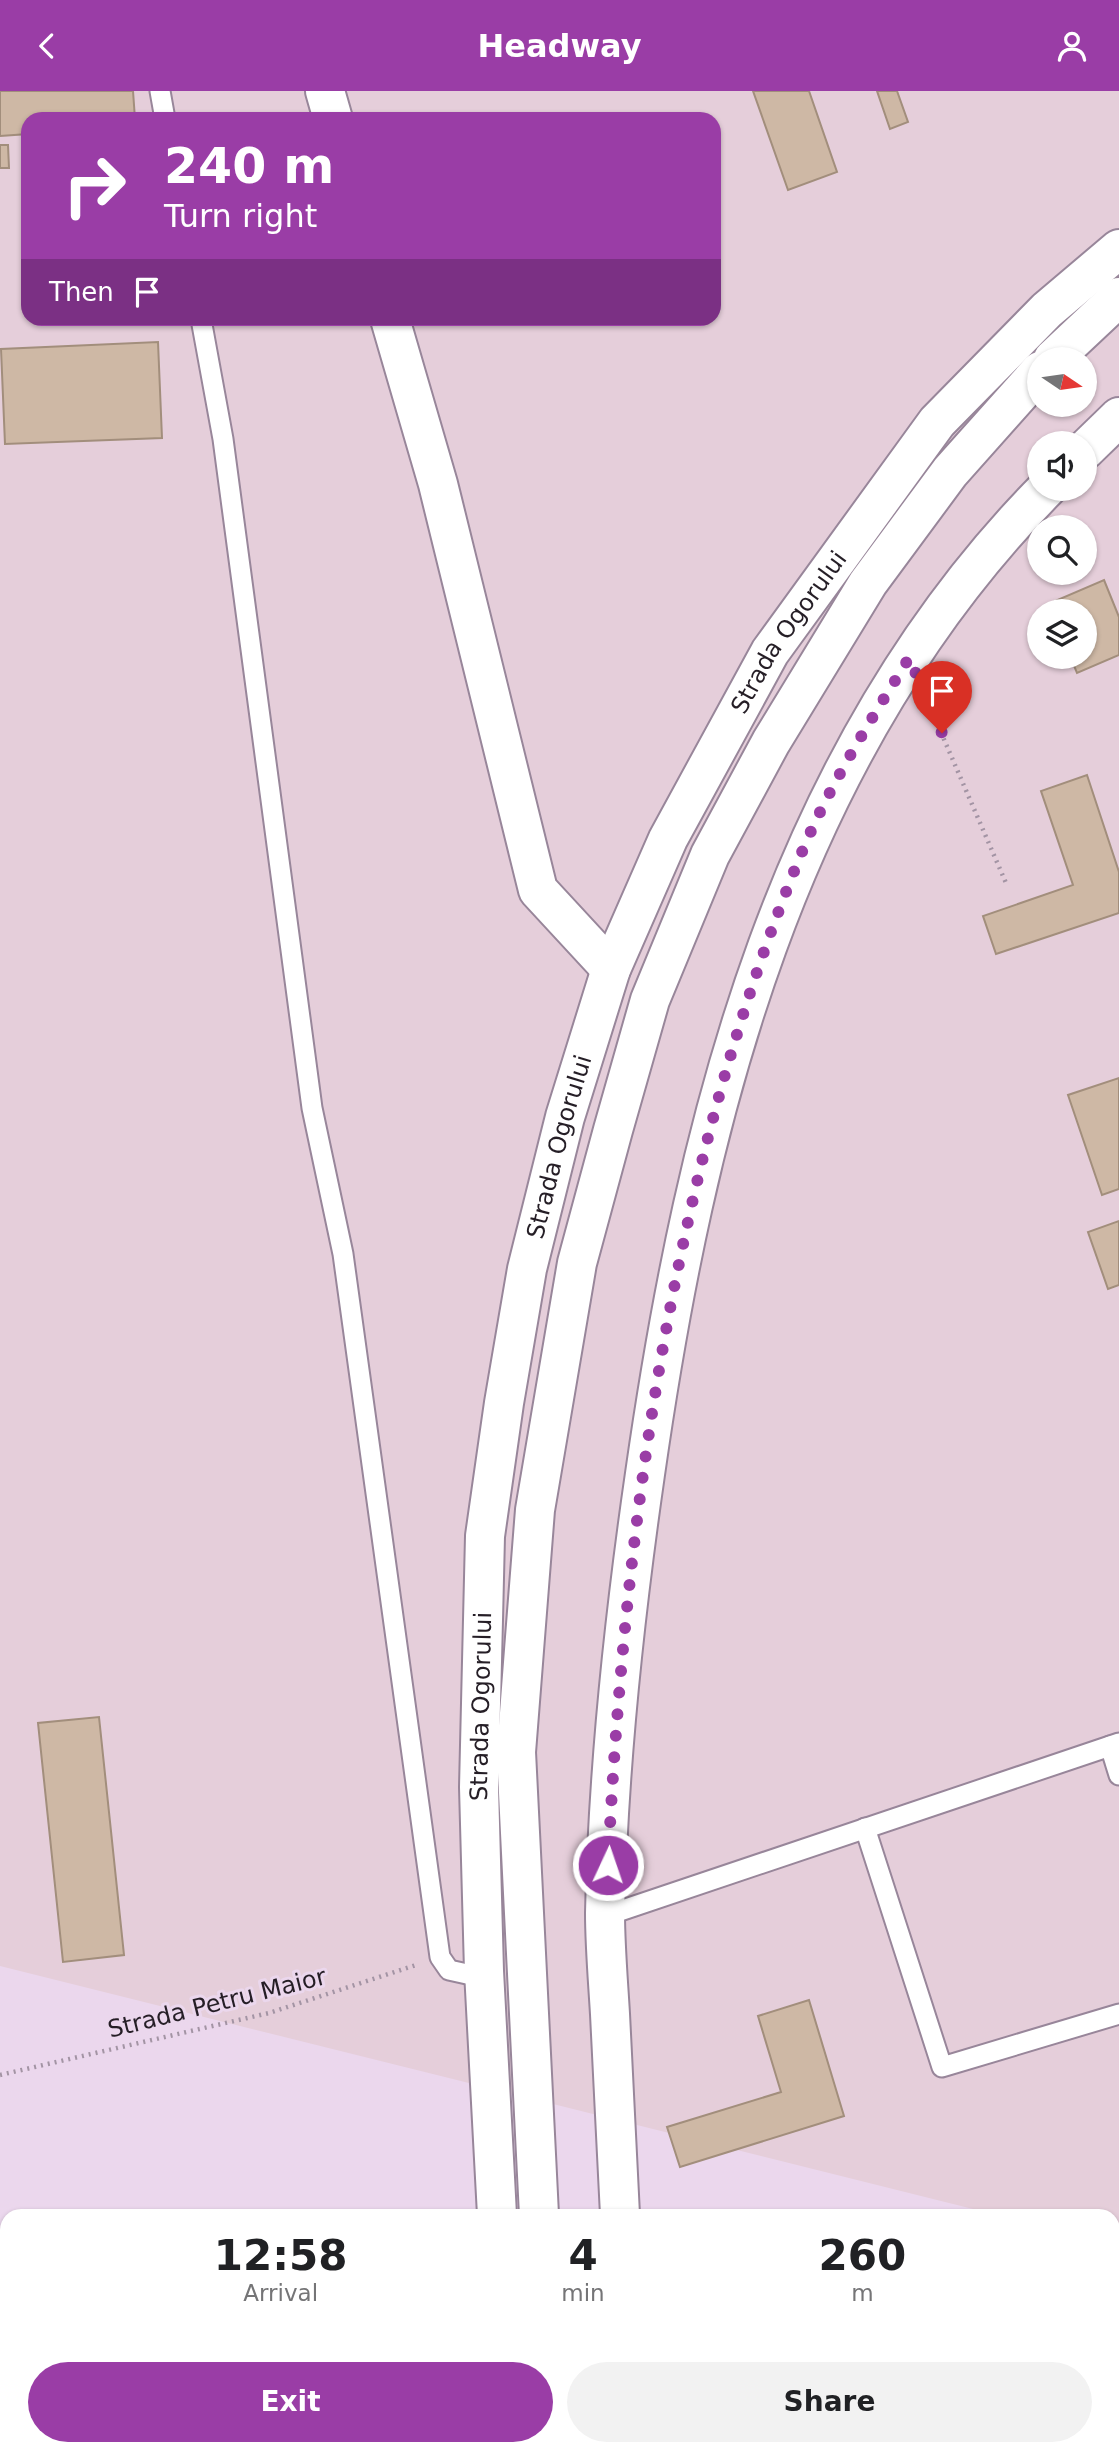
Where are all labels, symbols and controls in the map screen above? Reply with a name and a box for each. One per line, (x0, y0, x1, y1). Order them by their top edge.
icon: back (28, 27, 66, 65)
text: Headway (477, 27, 642, 65)
icon: person (1053, 27, 1091, 65)
text: 240 m (164, 138, 334, 195)
icon: right (49, 140, 140, 231)
text: Turn right (164, 197, 317, 235)
icon: arrive (128, 273, 166, 311)
text: Then (49, 277, 114, 307)
north arrow (1027, 347, 1097, 417)
map controls (1027, 347, 1097, 669)
button: sound (1027, 431, 1097, 501)
button: search (1027, 515, 1097, 585)
street label: Strada Ogorului (725, 546, 853, 718)
button: layers (1027, 599, 1097, 669)
pin (912, 661, 972, 733)
icon: arrive (923, 672, 961, 710)
street label: Strada Ogorului (521, 1052, 597, 1242)
street label: Strada Ogorului (465, 1611, 497, 1801)
position arrow (571, 1828, 645, 1902)
street label: Strada Petru Maior (105, 1962, 329, 2044)
text: 12:58 (214, 2231, 348, 2280)
text: 4 (568, 2231, 598, 2280)
text: 260 (819, 2231, 906, 2280)
text: Arrival (243, 2280, 318, 2306)
text: min (561, 2280, 605, 2306)
text: m (851, 2280, 874, 2306)
button: Exit (28, 2362, 553, 2442)
button: Share (567, 2362, 1092, 2442)

